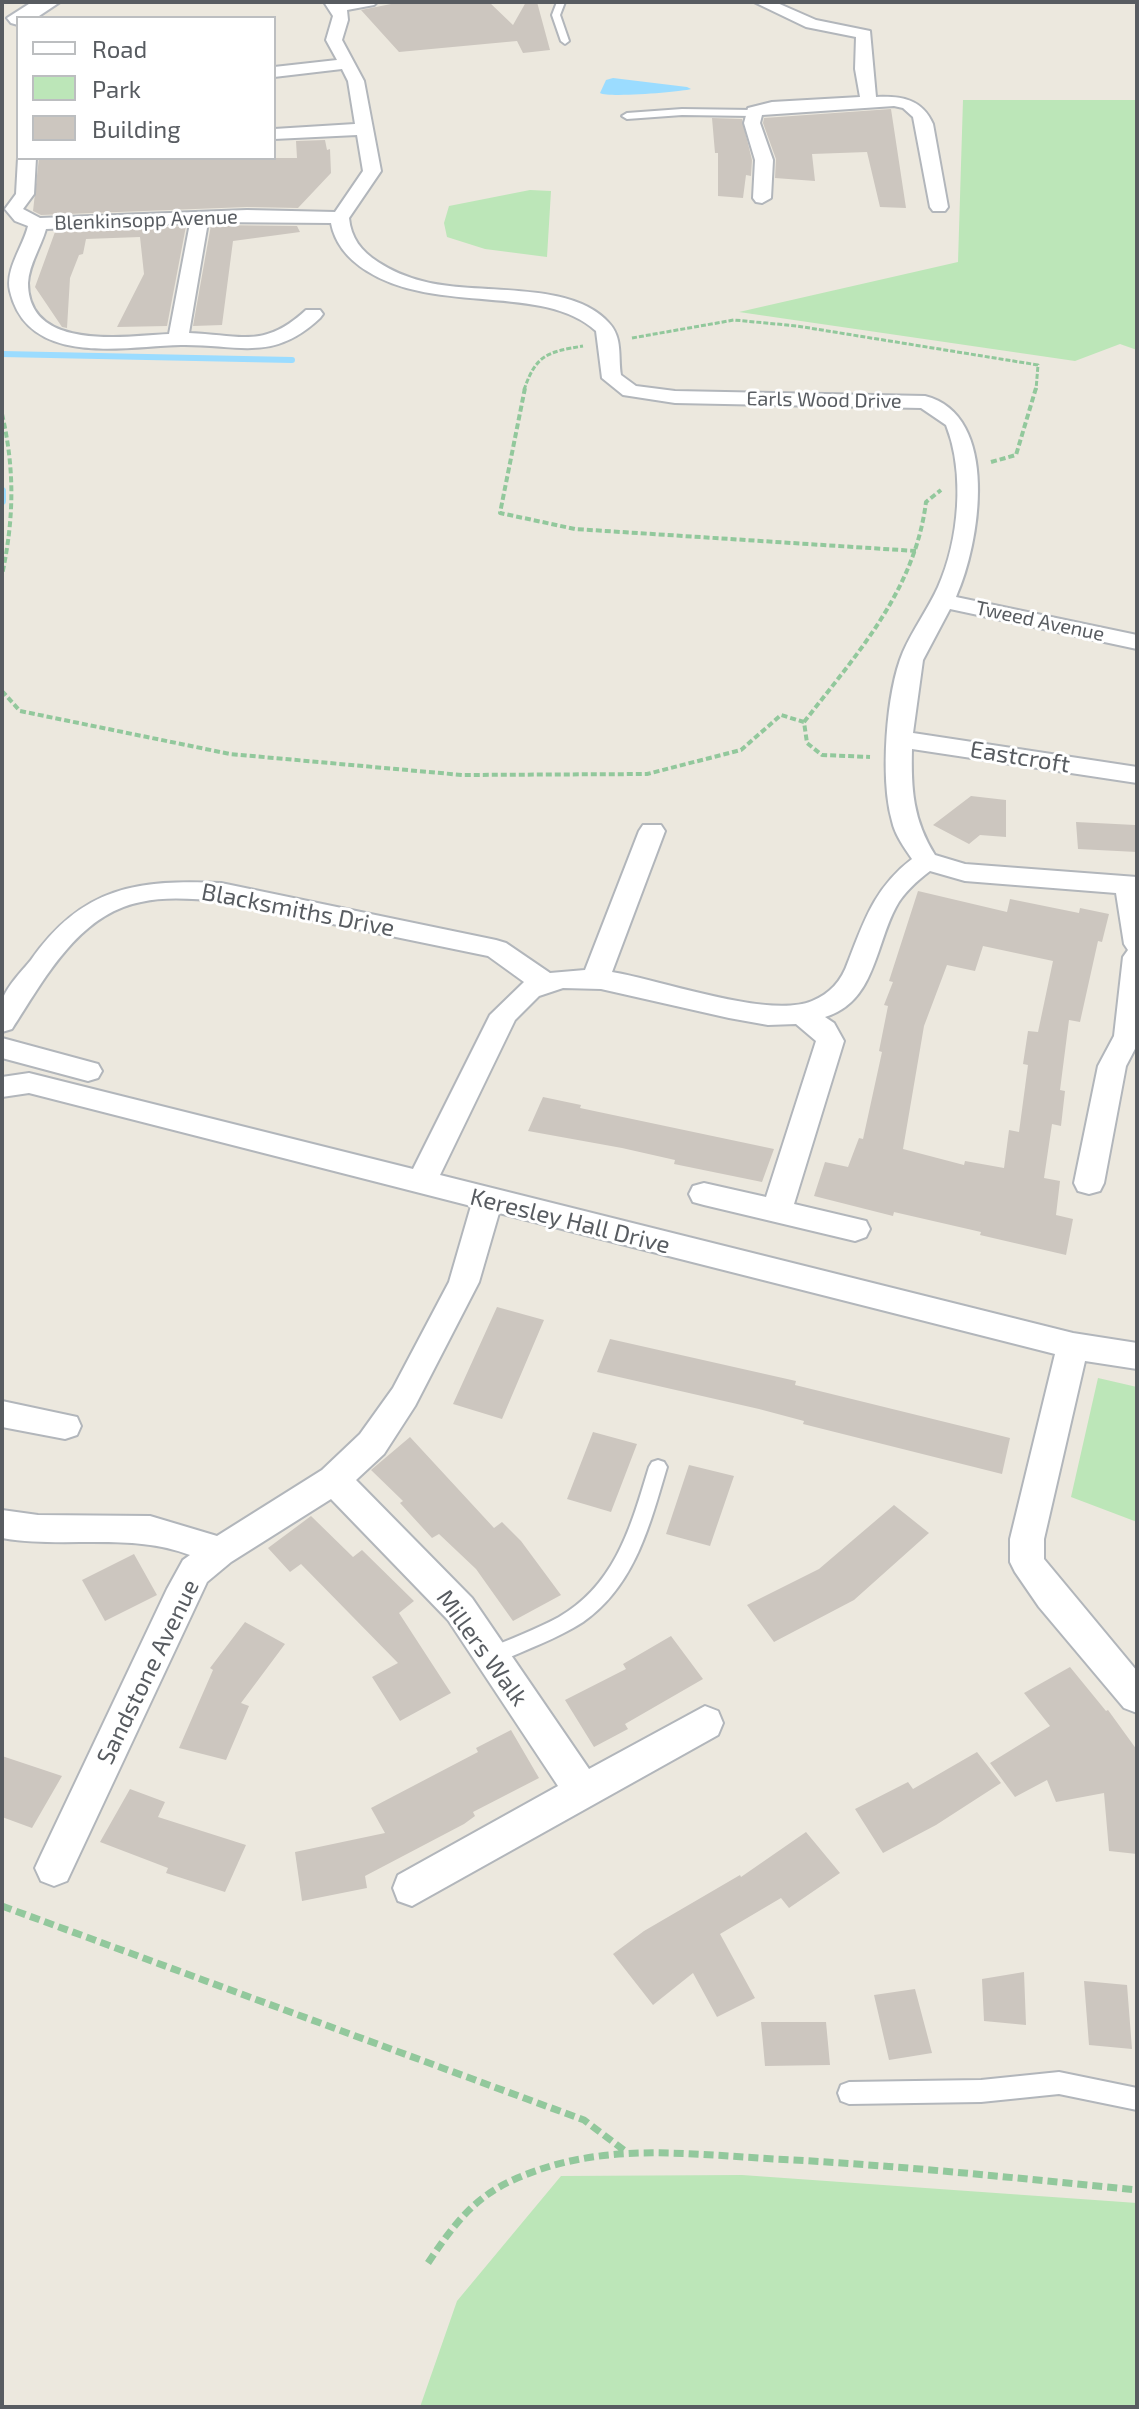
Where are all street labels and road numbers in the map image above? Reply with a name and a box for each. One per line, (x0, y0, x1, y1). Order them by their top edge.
street label: Blenkinsopp Avenue (54, 205, 238, 235)
street label: Earls Wood Drive (746, 387, 902, 413)
street label: Tweed Avenue (973, 596, 1107, 646)
street label: Eastcroft (968, 735, 1072, 779)
street label: Blacksmiths Drive (199, 877, 397, 943)
street label: Keresley Hall Drive (467, 1182, 673, 1260)
street label: Sandstone Avenue (91, 1575, 205, 1769)
street label: Millers Walk (430, 1584, 534, 1712)

